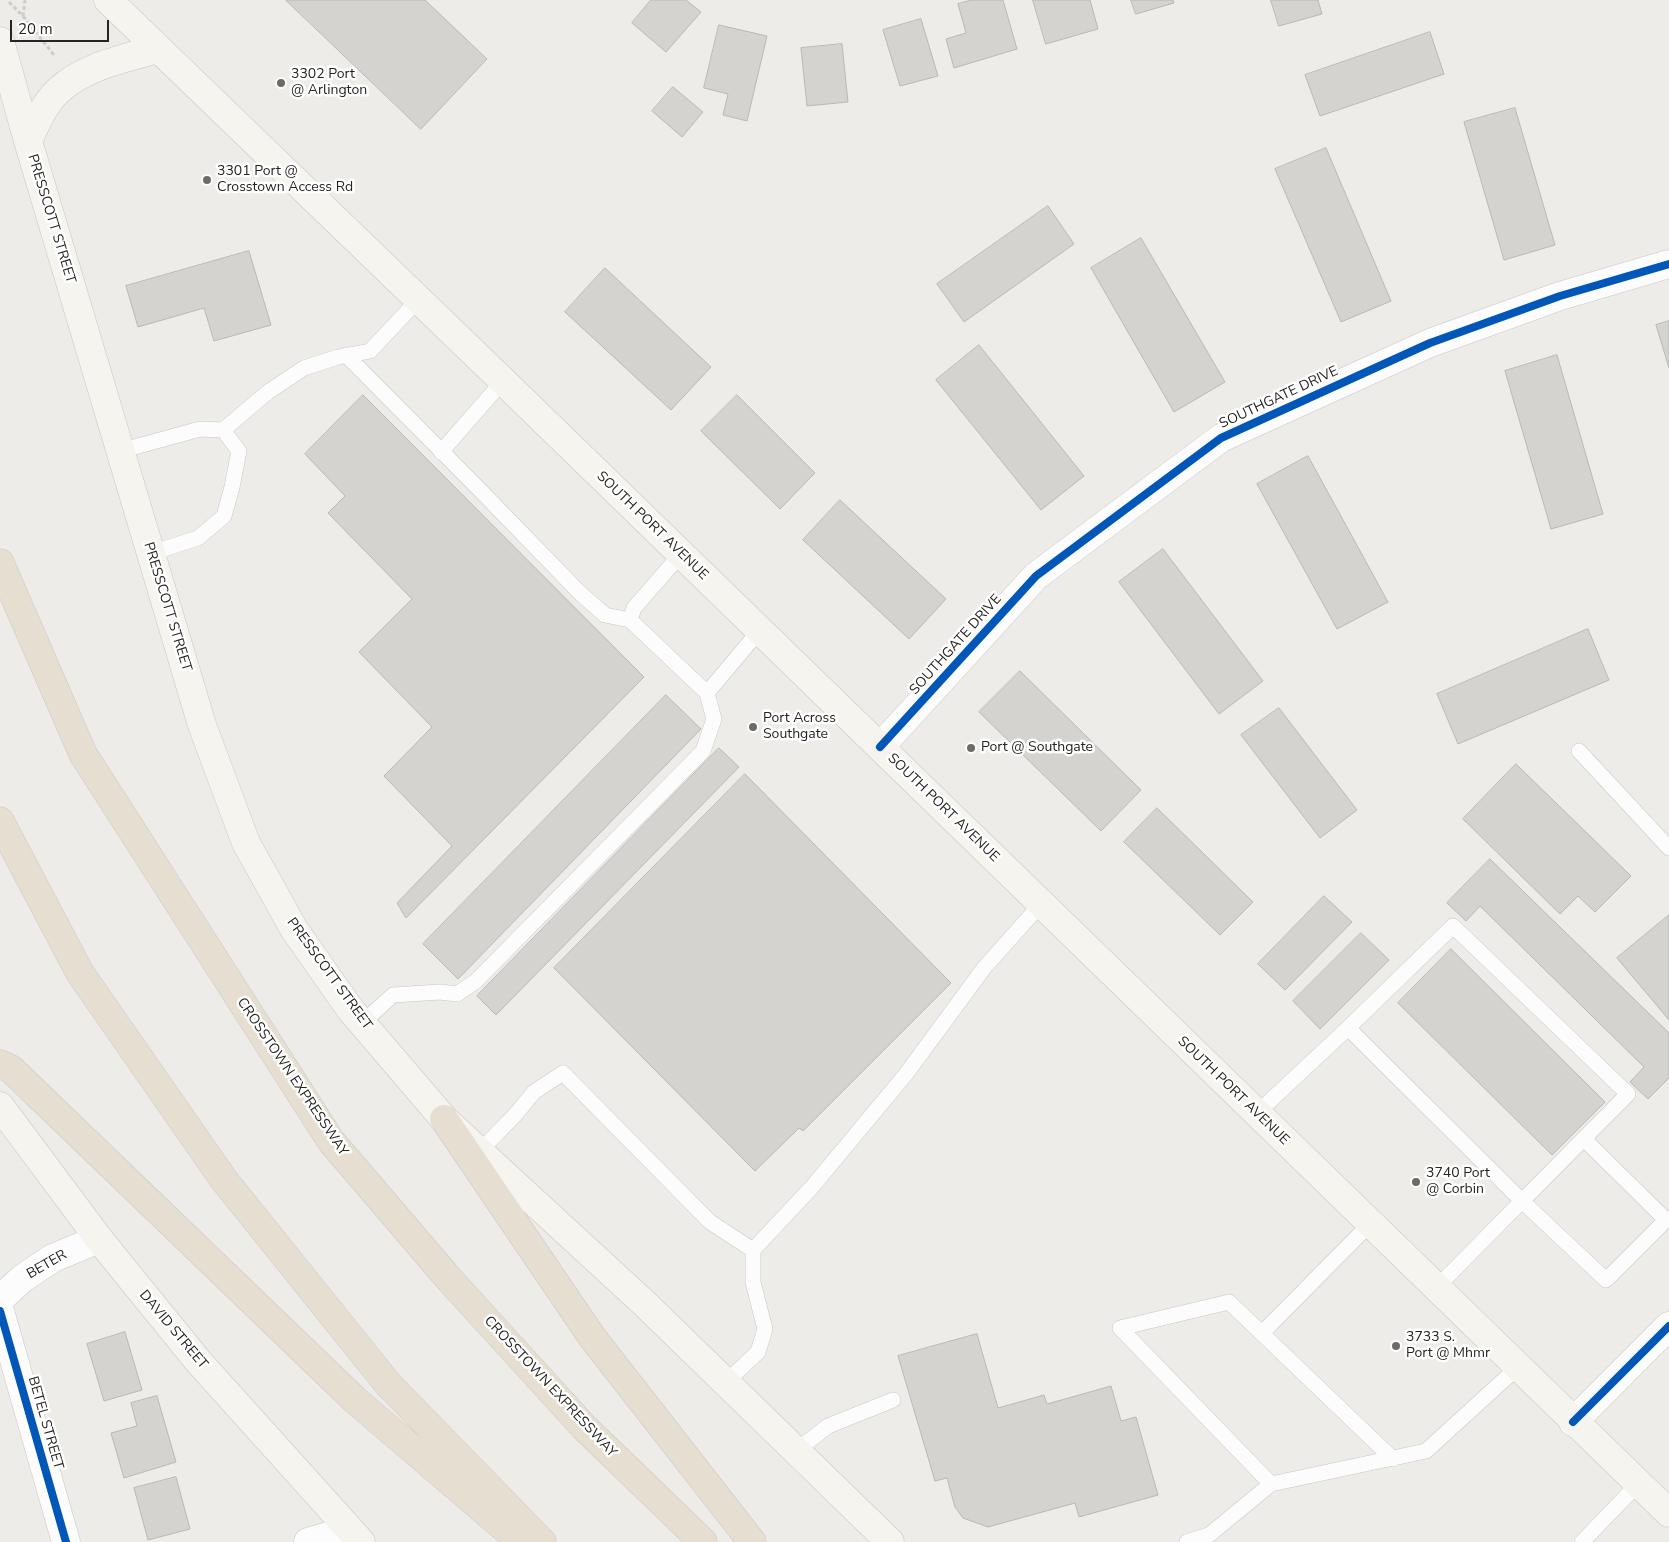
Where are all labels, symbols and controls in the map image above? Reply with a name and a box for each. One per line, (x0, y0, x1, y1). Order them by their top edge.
scale bar (12, 10, 111, 42)
text: 20 m (18, 19, 53, 39)
place label: 3302 Port @ Arlington (291, 67, 367, 100)
marker: 3302 Port @ Arlington (275, 77, 287, 89)
street label: PRESSCOTT STREET (23, 152, 79, 286)
place label: 3301 Port @ Crosstown Access Rd (217, 164, 353, 196)
marker: 3301 Port @ Crosstown Access Rd (201, 174, 213, 186)
street label: SOUTHGATE DRIVE (1217, 363, 1341, 433)
street label: SOUTH PORT AVENUE (593, 468, 711, 584)
street label: PRESSCOTT STREET (139, 540, 195, 674)
street label: SOUTHGATE DRIVE (907, 591, 1005, 699)
place label: Port Across Southgate (763, 711, 836, 744)
marker: Port Across Southgate (747, 721, 759, 733)
place label: Port @ Southgate (981, 740, 1093, 756)
marker: Port @ Southgate (965, 742, 977, 754)
street label: SOUTH PORT AVENUE (884, 750, 1002, 866)
street label: PRESSCOTT STREET (283, 915, 375, 1033)
street label: CROSSTOWN EXPRESSWAY (233, 995, 351, 1159)
street label: SOUTH PORT AVENUE (1174, 1033, 1292, 1149)
place label: 3740 Port @ Corbin (1426, 1166, 1490, 1198)
marker: 3740 Port @ Corbin (1410, 1176, 1422, 1188)
street label: BETER (24, 1247, 70, 1283)
street label: DAVID STREET (135, 1287, 211, 1373)
street label: CROSSTOWN EXPRESSWAY (480, 1313, 620, 1461)
place label: 3733 S. Port @ Mhmr (1406, 1330, 1490, 1362)
marker: 3733 S. Port @ Mhmr (1390, 1340, 1402, 1352)
street label: BETEL STREET (24, 1375, 66, 1471)

